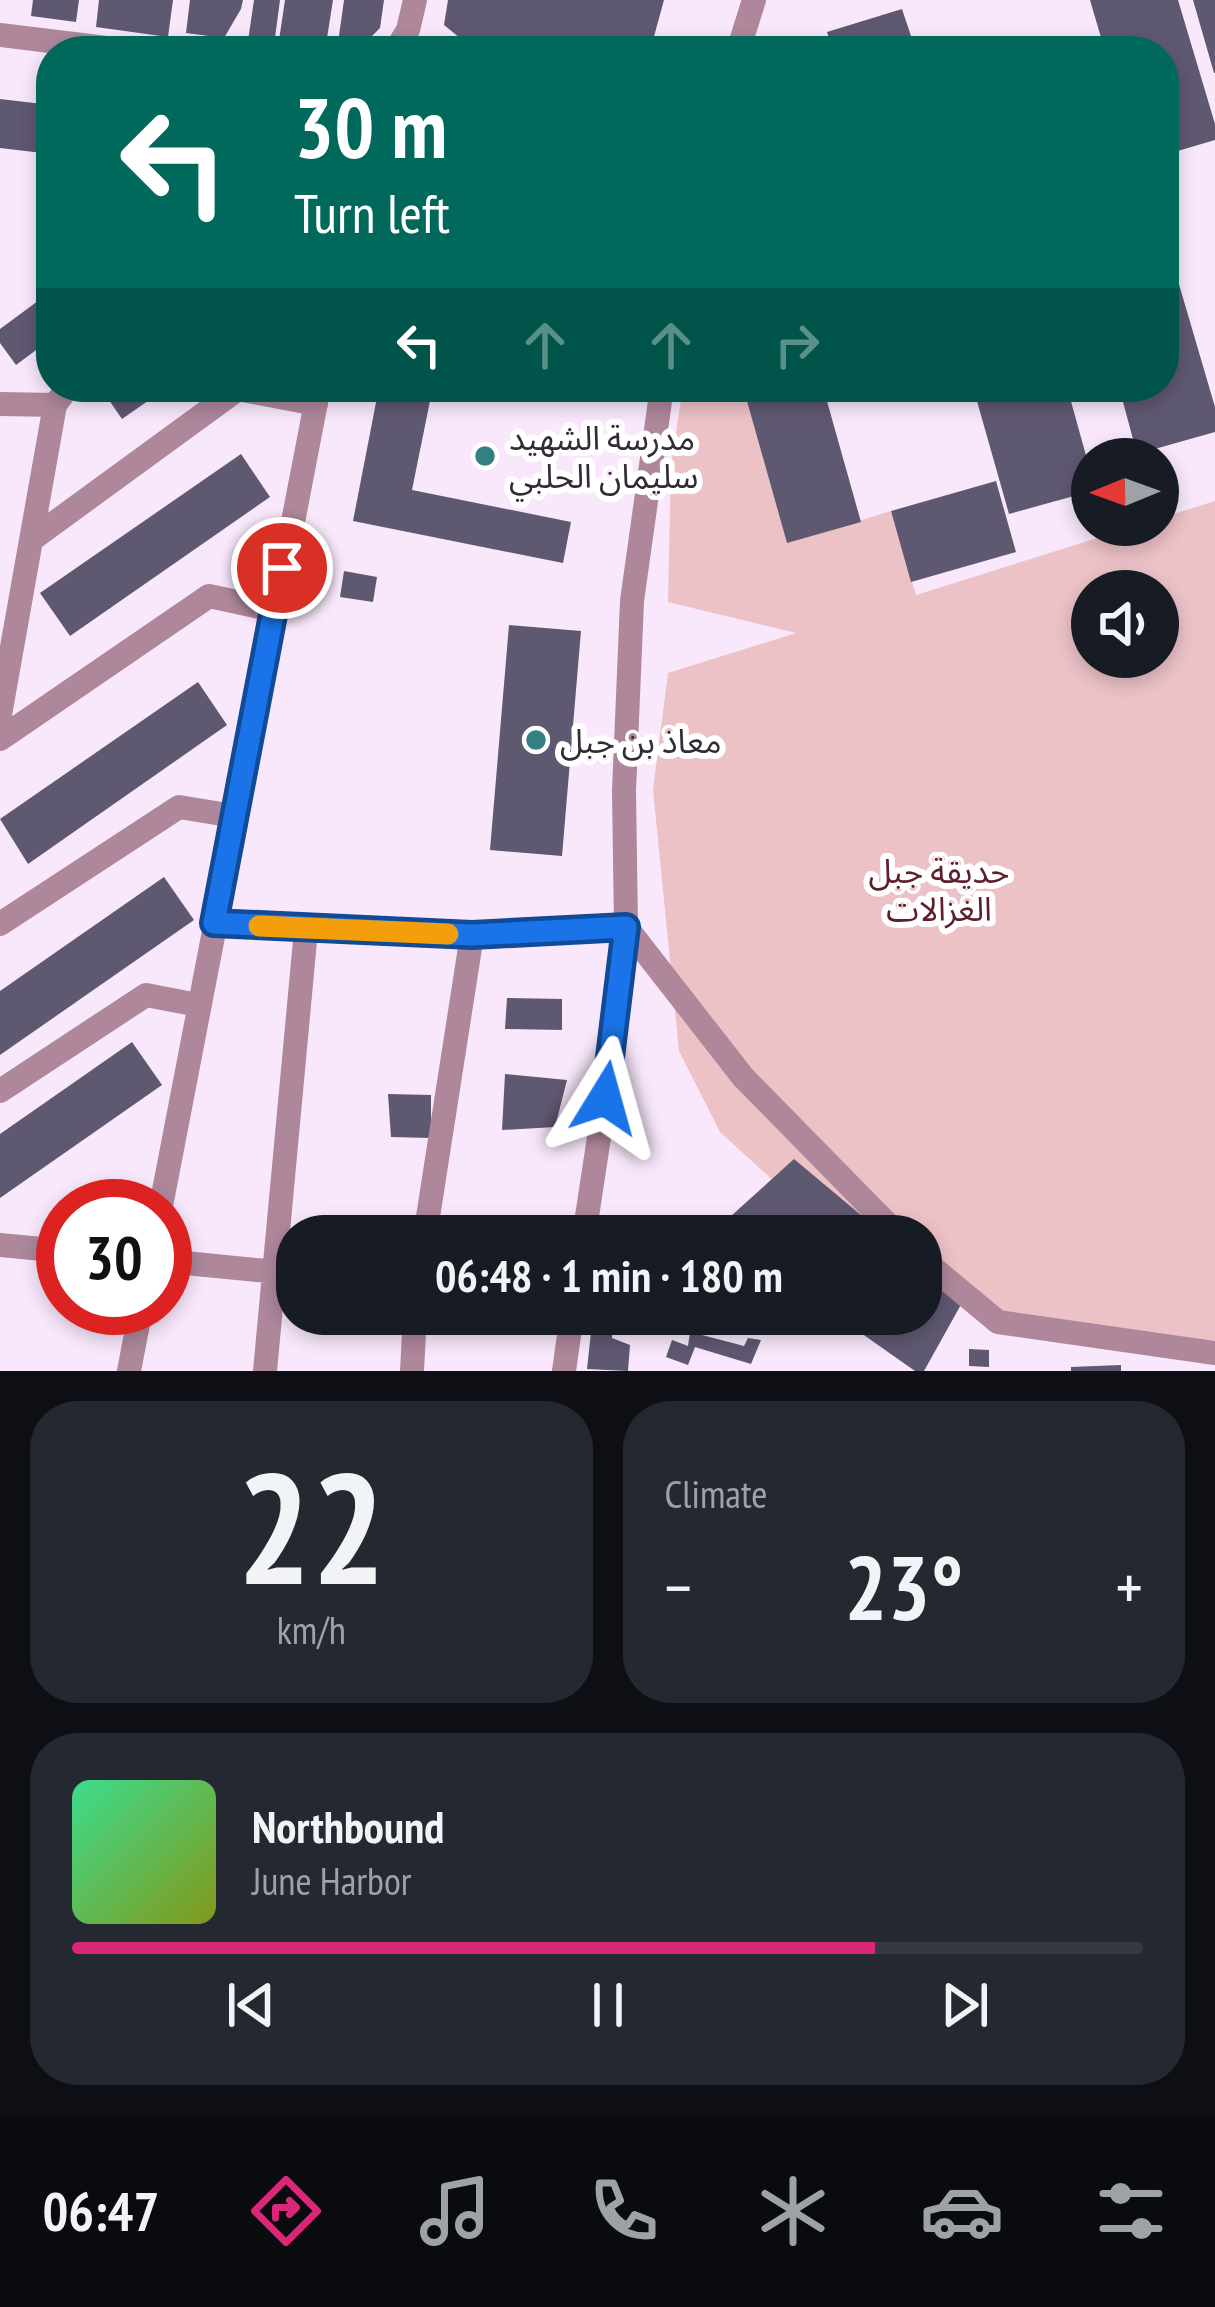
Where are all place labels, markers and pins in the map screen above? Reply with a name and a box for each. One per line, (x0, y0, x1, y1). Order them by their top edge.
place label: مدرسة الشهيد سليمان الحلبي (509, 416, 698, 501)
marker: مدرسة الشهيد سليمان الحلبي (472, 443, 498, 469)
pin (231, 517, 333, 619)
place label: معاذ بن جبل (560, 719, 722, 762)
marker: معاذ بن جبل (523, 727, 549, 753)

